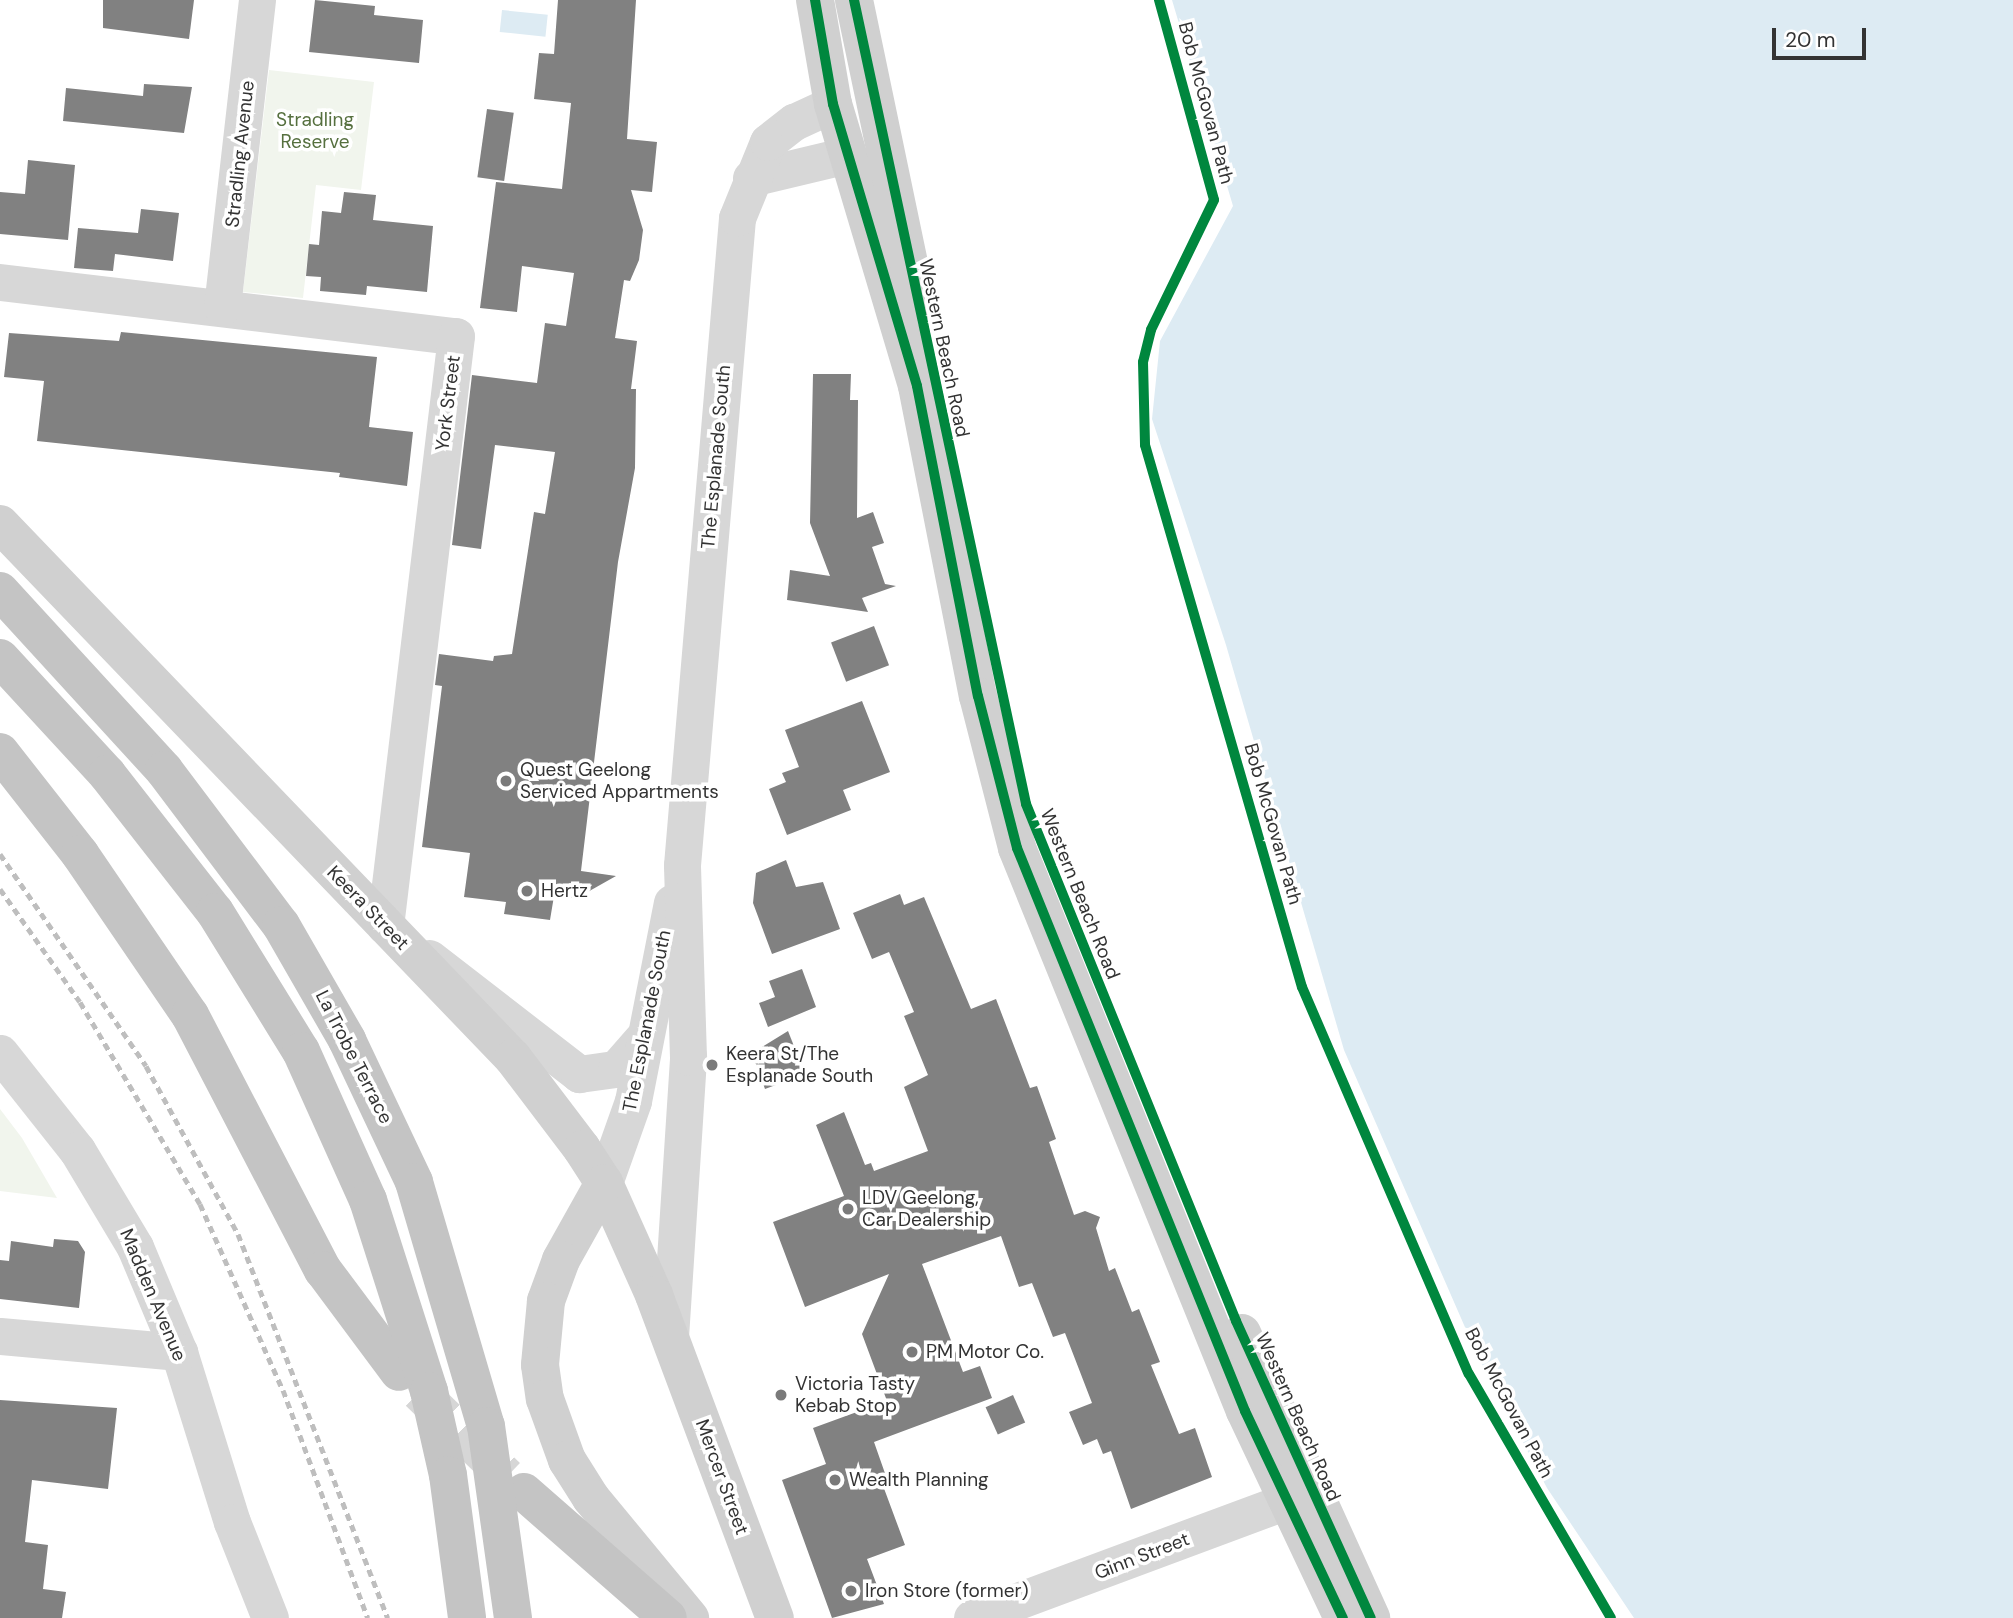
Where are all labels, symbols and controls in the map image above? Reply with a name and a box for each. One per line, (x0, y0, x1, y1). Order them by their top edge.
scale bar (1775, 14, 1870, 58)
street label: Bob McGovan Path (1173, 20, 1239, 186)
text: 20 m (1785, 26, 1836, 54)
street label: Stradling Avenue (221, 79, 259, 229)
park label: Stradling Reserve (276, 109, 354, 153)
street label: Western Beach Road (914, 257, 974, 439)
street label: York Street (431, 354, 465, 452)
street label: The Esplanade South (697, 364, 735, 550)
street label: Bob McGovan Path (1239, 741, 1307, 907)
place label: Quest Geelong Serviced Appartments (520, 759, 719, 803)
marker: Quest Geelong Serviced Appartments (498, 773, 514, 789)
street label: Western Beach Road (1035, 805, 1125, 983)
street label: Keera Street (322, 861, 414, 955)
place label: Hertz (541, 880, 588, 902)
marker: Hertz (519, 883, 535, 899)
street label: The Esplanade South (618, 928, 676, 1114)
street label: La Trobe Terrace (311, 987, 397, 1127)
place label: Keera St/The Esplanade South (726, 1043, 873, 1087)
marker: Keera St/The Esplanade South (704, 1057, 720, 1073)
place label: LDV Geelong, Car Dealership (862, 1187, 991, 1231)
marker: LDV Geelong, Car Dealership (840, 1201, 856, 1217)
street label: Madden Avenue (115, 1225, 191, 1365)
street label: Bob McGovan Path (1460, 1324, 1558, 1482)
street label: Western Beach Road (1251, 1329, 1345, 1505)
place label: PM Motor Co. (926, 1341, 1044, 1363)
marker: PM Motor Co. (904, 1344, 920, 1360)
place label: Victoria Tasty Kebab Stop (795, 1373, 915, 1417)
marker: Victoria Tasty Kebab Stop (773, 1387, 789, 1403)
street label: Mercer Street (691, 1416, 753, 1538)
place label: Wealth Planning (849, 1469, 989, 1491)
marker: Wealth Planning (827, 1472, 843, 1488)
street label: Ginn Street (1091, 1527, 1193, 1585)
place label: Iron Store (former) (865, 1580, 1029, 1602)
marker: Iron Store (former) (843, 1583, 859, 1599)

